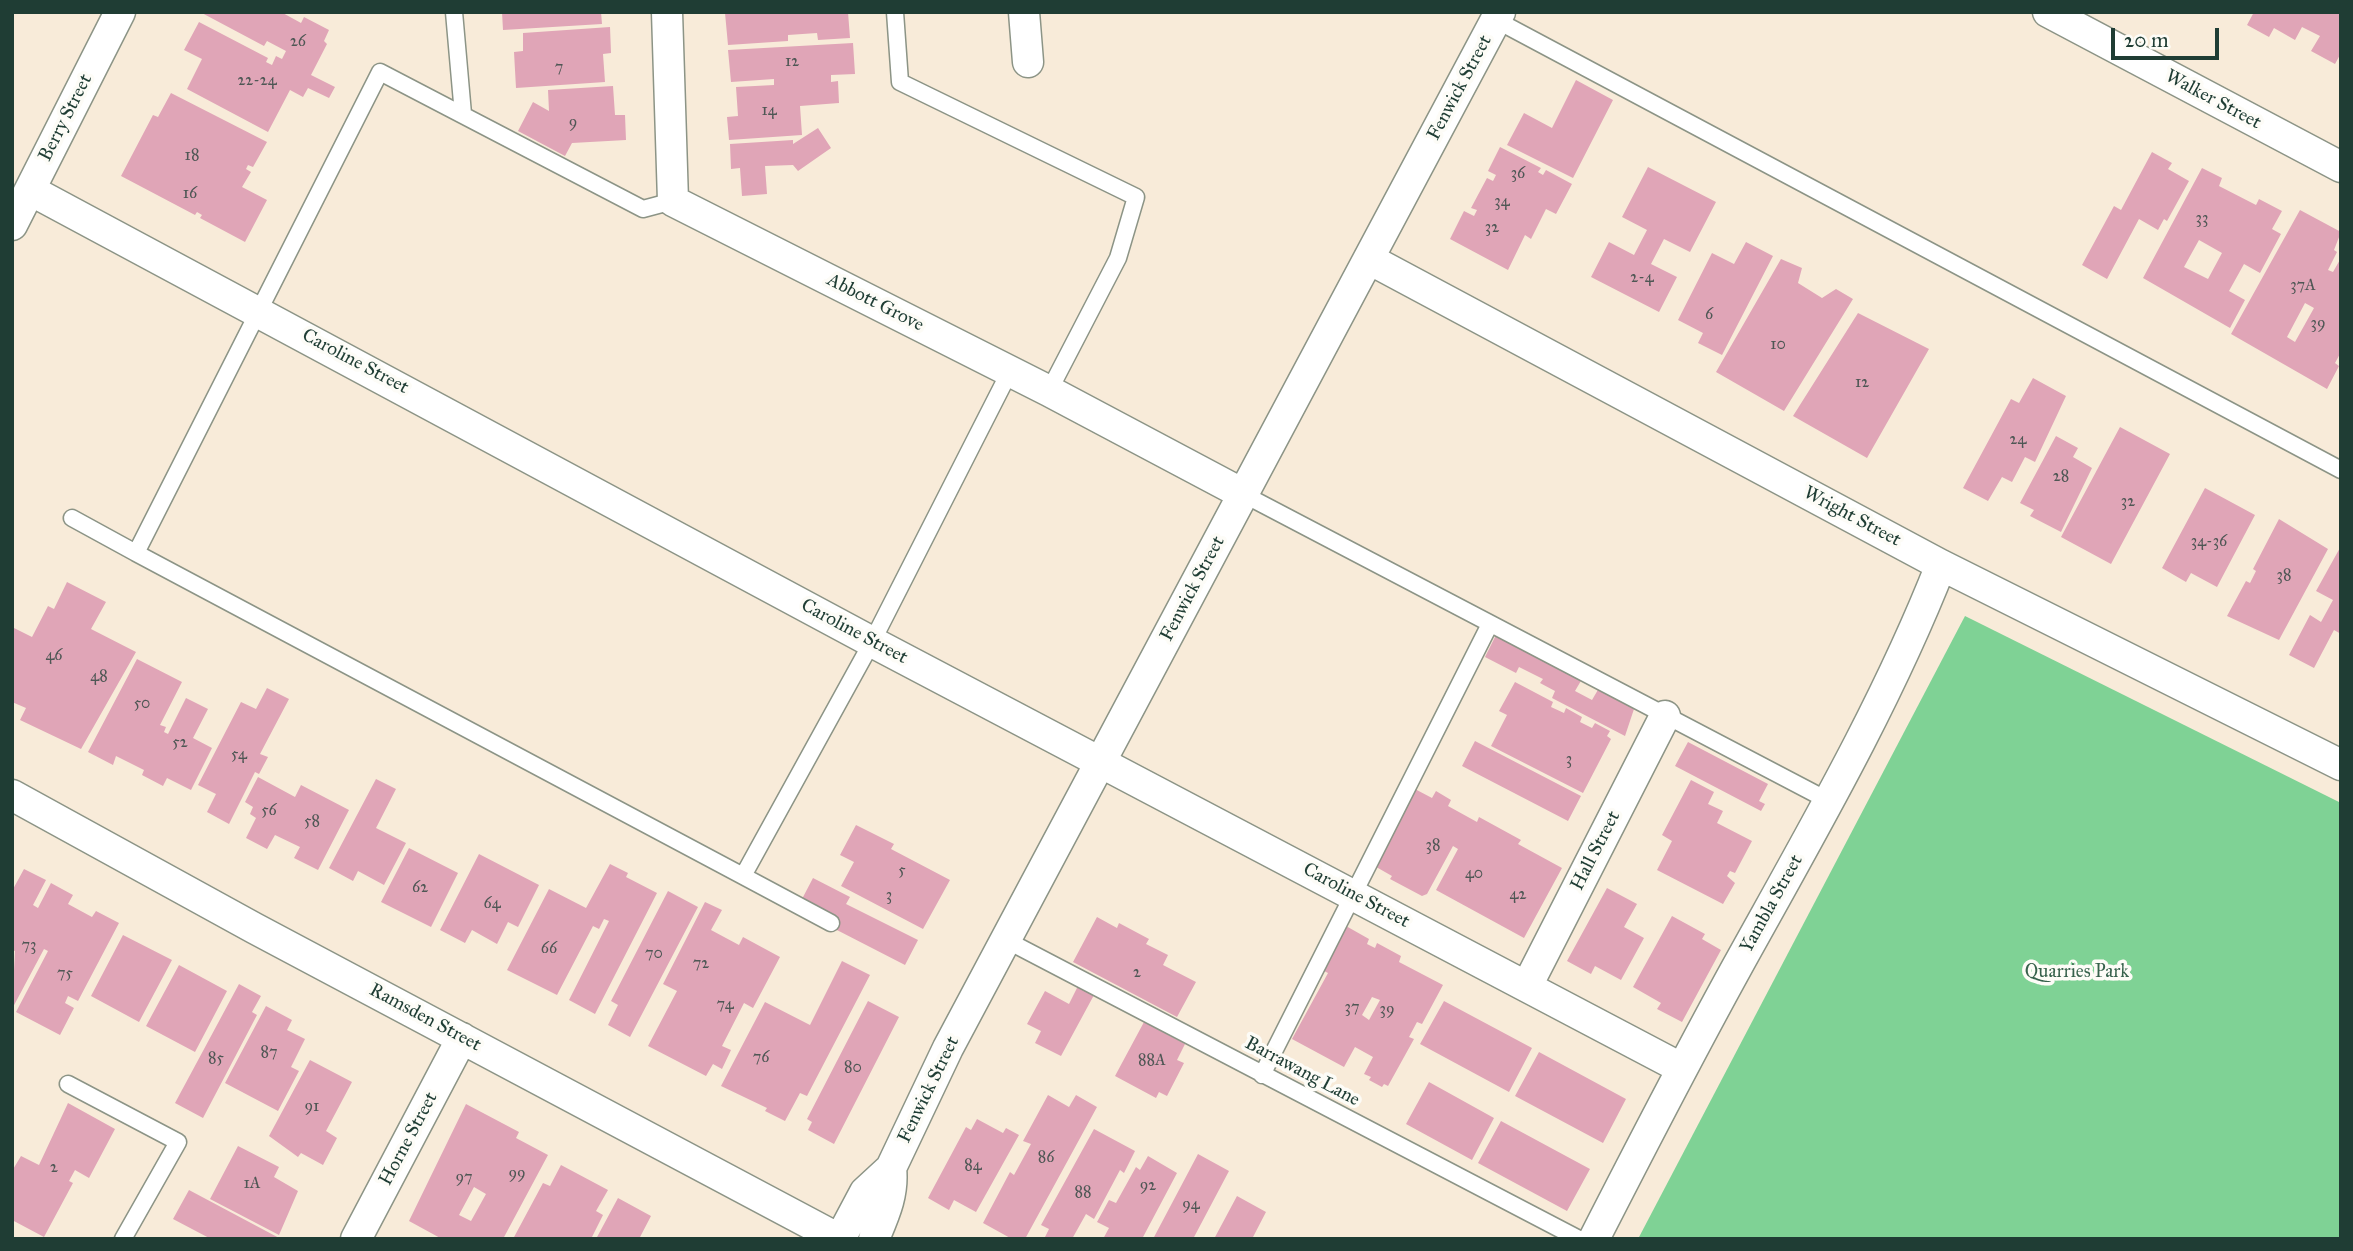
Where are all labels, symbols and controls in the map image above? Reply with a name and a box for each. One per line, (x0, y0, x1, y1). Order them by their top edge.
scale bar (2115, 14, 2224, 58)
text: 20 m (2124, 27, 2169, 53)
house number: 26 (290, 32, 306, 52)
street label: Fenwick Street (1423, 32, 1497, 144)
house number: 12 (785, 52, 799, 72)
house number: 7 (555, 58, 563, 78)
street label: Walker Street (2161, 65, 2265, 135)
street label: Berry Street (34, 71, 98, 165)
house number: 22-24 (237, 71, 277, 91)
house number: 14 (761, 101, 777, 121)
house number: 9 (569, 113, 577, 133)
house number: 18 (185, 146, 199, 166)
house number: 36 (1511, 164, 1525, 184)
house number: 16 (183, 184, 197, 204)
house number: 34 (1494, 192, 1510, 212)
house number: 33 (2196, 209, 2208, 229)
house number: 32 (1485, 218, 1499, 238)
house number: 2-4 (1630, 268, 1654, 288)
street label: Abbott Grove (823, 269, 927, 337)
house number: 37A (2290, 276, 2316, 296)
house number: 6 (1705, 305, 1713, 325)
house number: 39 (2311, 314, 2325, 334)
street label: Caroline Street (298, 324, 412, 400)
house number: 10 (1770, 335, 1786, 355)
house number: 12 (1855, 373, 1869, 393)
house number: 24 (2010, 430, 2026, 450)
house number: 28 (2053, 467, 2069, 487)
street label: Wright Street (1799, 482, 1905, 552)
house number: 32 (2121, 492, 2135, 512)
house number: 34-36 (2191, 532, 2227, 552)
street label: Fenwick Street (1156, 533, 1230, 645)
house number: 38 (2277, 566, 2291, 586)
street label: Caroline Street (797, 594, 911, 670)
house number: 46 (45, 646, 63, 666)
house number: 48 (90, 667, 108, 687)
house number: 50 (134, 694, 150, 714)
house number: 52 (172, 733, 188, 753)
house number: 54 (231, 745, 247, 765)
house number: 3 (1566, 750, 1572, 770)
house number: 56 (261, 801, 277, 821)
street label: Hall Street (1566, 807, 1626, 895)
house number: 58 (304, 812, 320, 832)
house number: 38 (1426, 836, 1440, 856)
street label: Yambla Street (1736, 851, 1808, 957)
street label: Caroline Street (1299, 858, 1413, 934)
house number: 5 (898, 861, 906, 881)
house number: 40 (1465, 864, 1483, 884)
house number: 62 (412, 878, 428, 898)
house number: 42 (1510, 885, 1526, 905)
house number: 3 (886, 886, 892, 906)
house number: 64 (483, 894, 501, 914)
house number: 73 (22, 936, 36, 956)
house number: 66 (541, 939, 557, 959)
house number: 70 (645, 944, 663, 964)
house number: 72 (693, 954, 709, 974)
park label: Quarries Park (2025, 961, 2129, 983)
house number: 2 (1133, 963, 1141, 983)
house number: 75 (57, 964, 73, 984)
street label: Ramsden Street (365, 979, 485, 1057)
house number: 74 (716, 995, 734, 1015)
house number: 37 (1345, 998, 1359, 1018)
house number: 39 (1380, 1000, 1394, 1020)
street label: Barrawang Lane (1241, 1032, 1363, 1112)
street label: Fenwick Street (893, 1033, 965, 1147)
house number: 87 (260, 1043, 278, 1063)
house number: 76 (753, 1048, 769, 1068)
house number: 85 (208, 1049, 224, 1069)
house number: 88A (1138, 1051, 1166, 1071)
house number: 80 (844, 1058, 862, 1078)
street label: Horne Street (375, 1088, 443, 1190)
house number: 91 (305, 1097, 319, 1117)
house number: 86 (1038, 1148, 1054, 1168)
house number: 84 (964, 1156, 982, 1176)
house number: 2 (50, 1158, 58, 1178)
house number: 99 (508, 1164, 526, 1184)
house number: 97 (455, 1168, 473, 1188)
house number: 1A (243, 1174, 261, 1194)
house number: 92 (1140, 1176, 1156, 1196)
house number: 88 (1074, 1183, 1092, 1203)
house number: 94 (1182, 1195, 1200, 1215)

